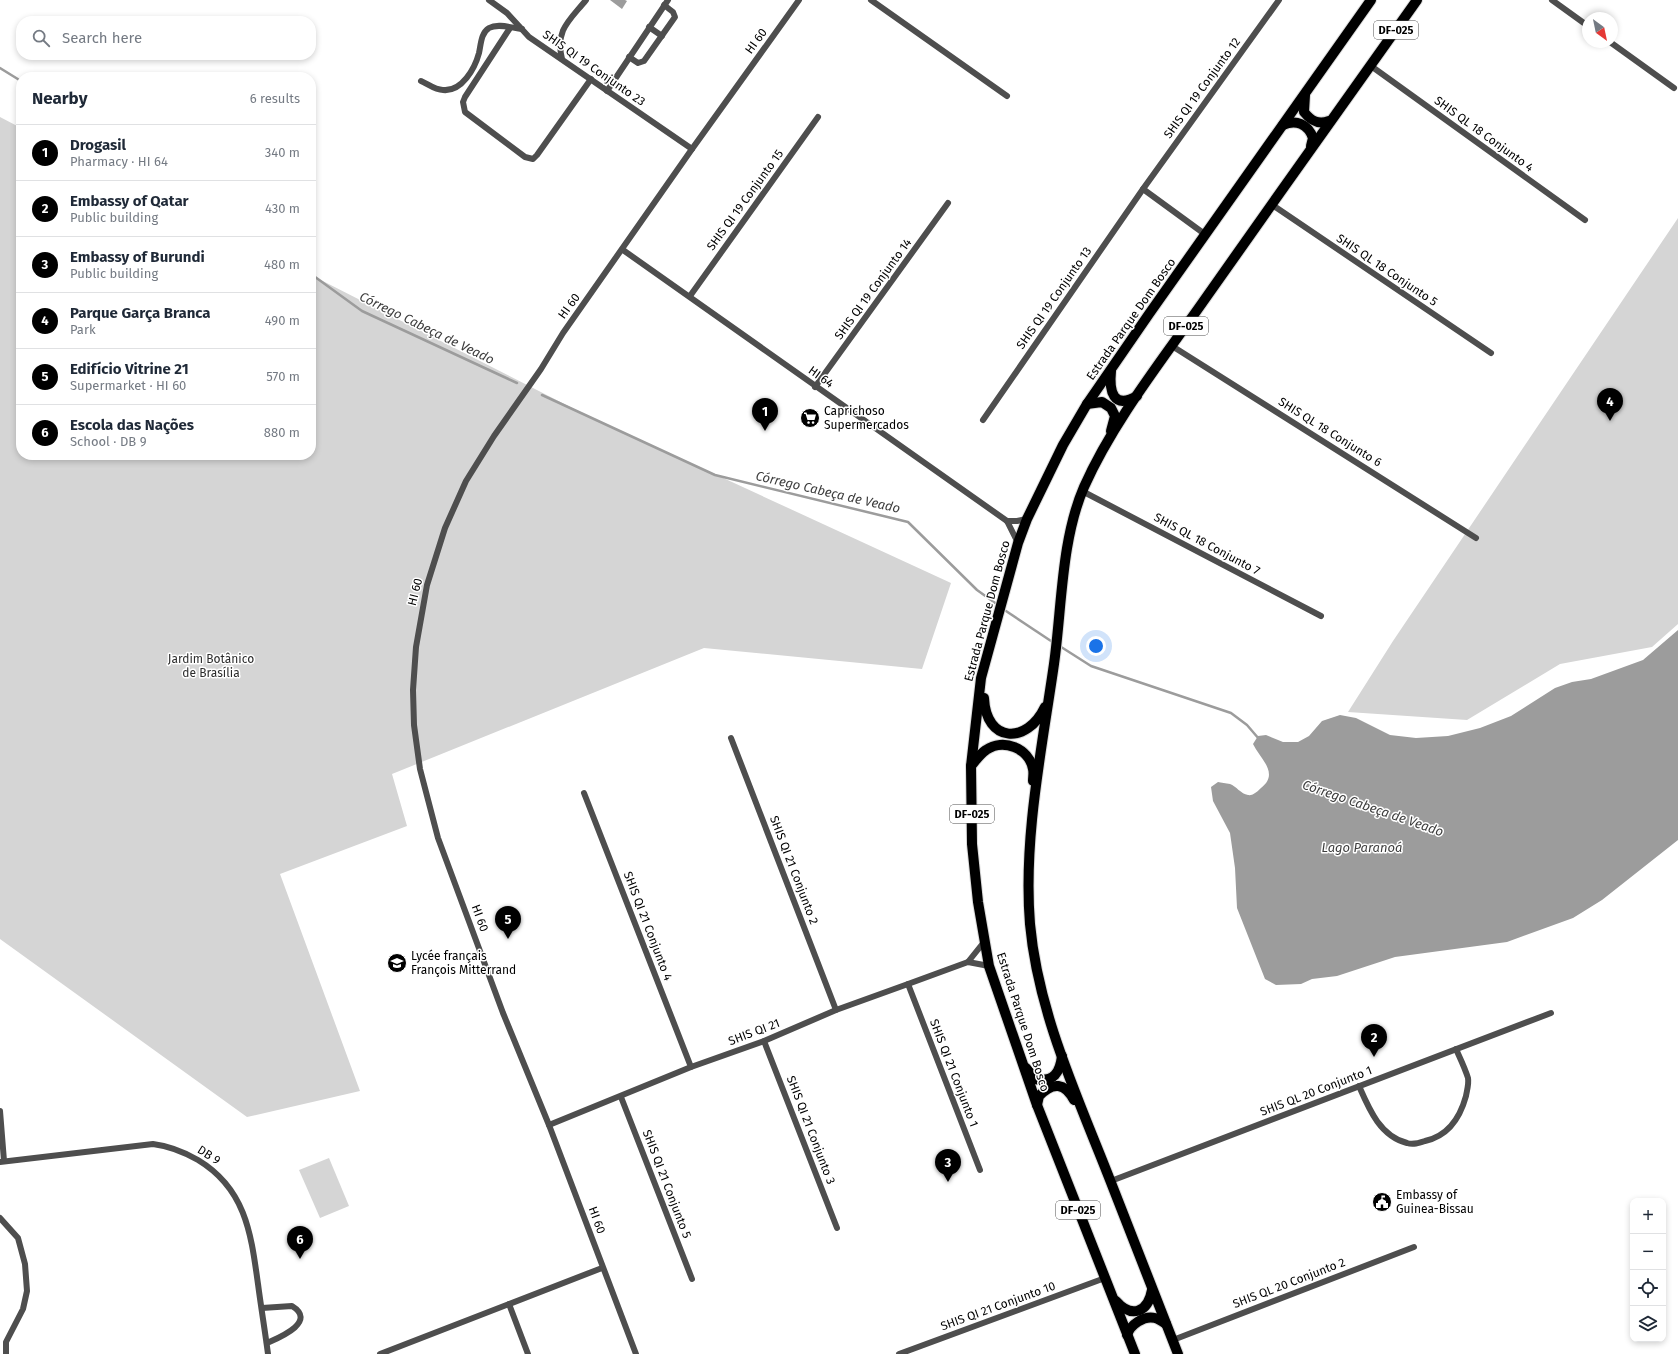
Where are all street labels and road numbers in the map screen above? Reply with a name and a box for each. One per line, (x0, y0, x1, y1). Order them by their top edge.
road number: DF-025 (1374, 21, 1418, 39)
street label: HI 60 (742, 25, 770, 56)
street label: SHIS QI 19 Conjunto 23 (540, 27, 648, 109)
street label: SHIS QI 19 Conjunto 12 (1161, 35, 1243, 141)
street label: SHIS QL 18 Conjunto 4 (1432, 93, 1537, 175)
street label: SHIS QI 19 Conjunto 15 (704, 147, 786, 253)
street label: SHIS QL 18 Conjunto 5 (1334, 231, 1440, 309)
street label: SHIS QI 19 Conjunto 14 (832, 235, 915, 342)
street label: SHIS QI 19 Conjunto 13 (1014, 244, 1094, 352)
street label: Estrada Parque Dom Bosco (1084, 255, 1178, 383)
street label: HI 60 (555, 290, 583, 321)
road number: DF-025 (1164, 317, 1208, 335)
street label: HI 64 (806, 363, 837, 391)
street label: SHIS QL 18 Conjunto 6 (1276, 395, 1384, 469)
street label: SHIS QL 18 Conjunto 7 (1152, 510, 1262, 578)
street label: Estrada Parque Dom Bosco (961, 539, 1013, 683)
street label: HI 60 (405, 576, 425, 607)
road number: DF-025 (950, 805, 994, 823)
street label: SHIS QI 21 Conjunto 2 (767, 814, 821, 926)
street label: SHIS QI 21 Conjunto 4 (621, 870, 675, 983)
street label: HI 60 (469, 902, 491, 934)
street label: Estrada Parque Dom Bosco (994, 951, 1052, 1093)
street label: SHIS QI 21 (726, 1016, 782, 1048)
street label: SHIS QI 21 Conjunto 1 (927, 1017, 981, 1129)
street label: SHIS QL 20 Conjunto 1 (1258, 1063, 1374, 1119)
street label: SHIS QI 21 Conjunto 3 (784, 1074, 838, 1186)
street label: SHIS QI 21 Conjunto 5 (640, 1128, 694, 1240)
street label: DB 9 (195, 1142, 223, 1168)
road number: DF-025 (1056, 1201, 1100, 1219)
street label: HI 60 (586, 1204, 608, 1236)
street label: SHIS QL 20 Conjunto 2 (1231, 1255, 1347, 1311)
street label: SHIS QI 21 Conjunto 10 (939, 1279, 1058, 1333)

